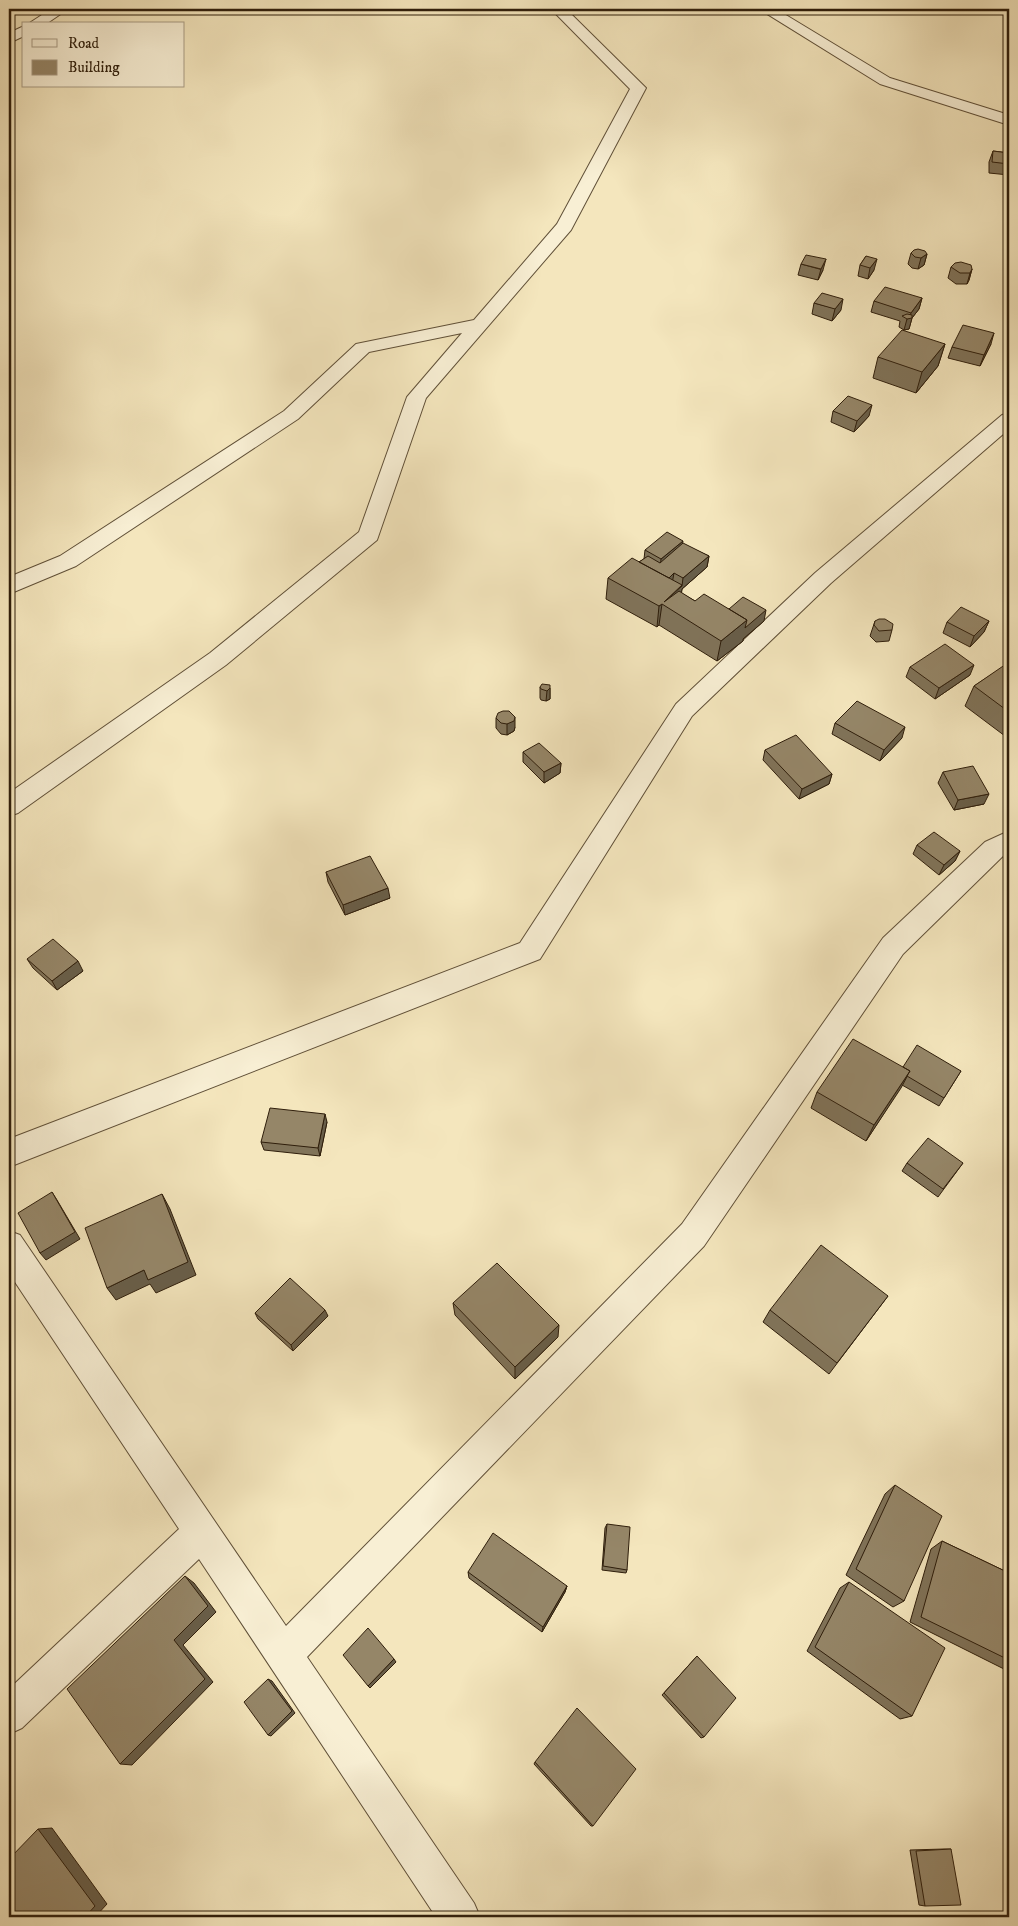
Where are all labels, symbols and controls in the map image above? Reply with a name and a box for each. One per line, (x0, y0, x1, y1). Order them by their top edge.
legend (22, 22, 185, 88)
text: Road (68, 34, 100, 53)
text: Building (68, 58, 120, 77)

